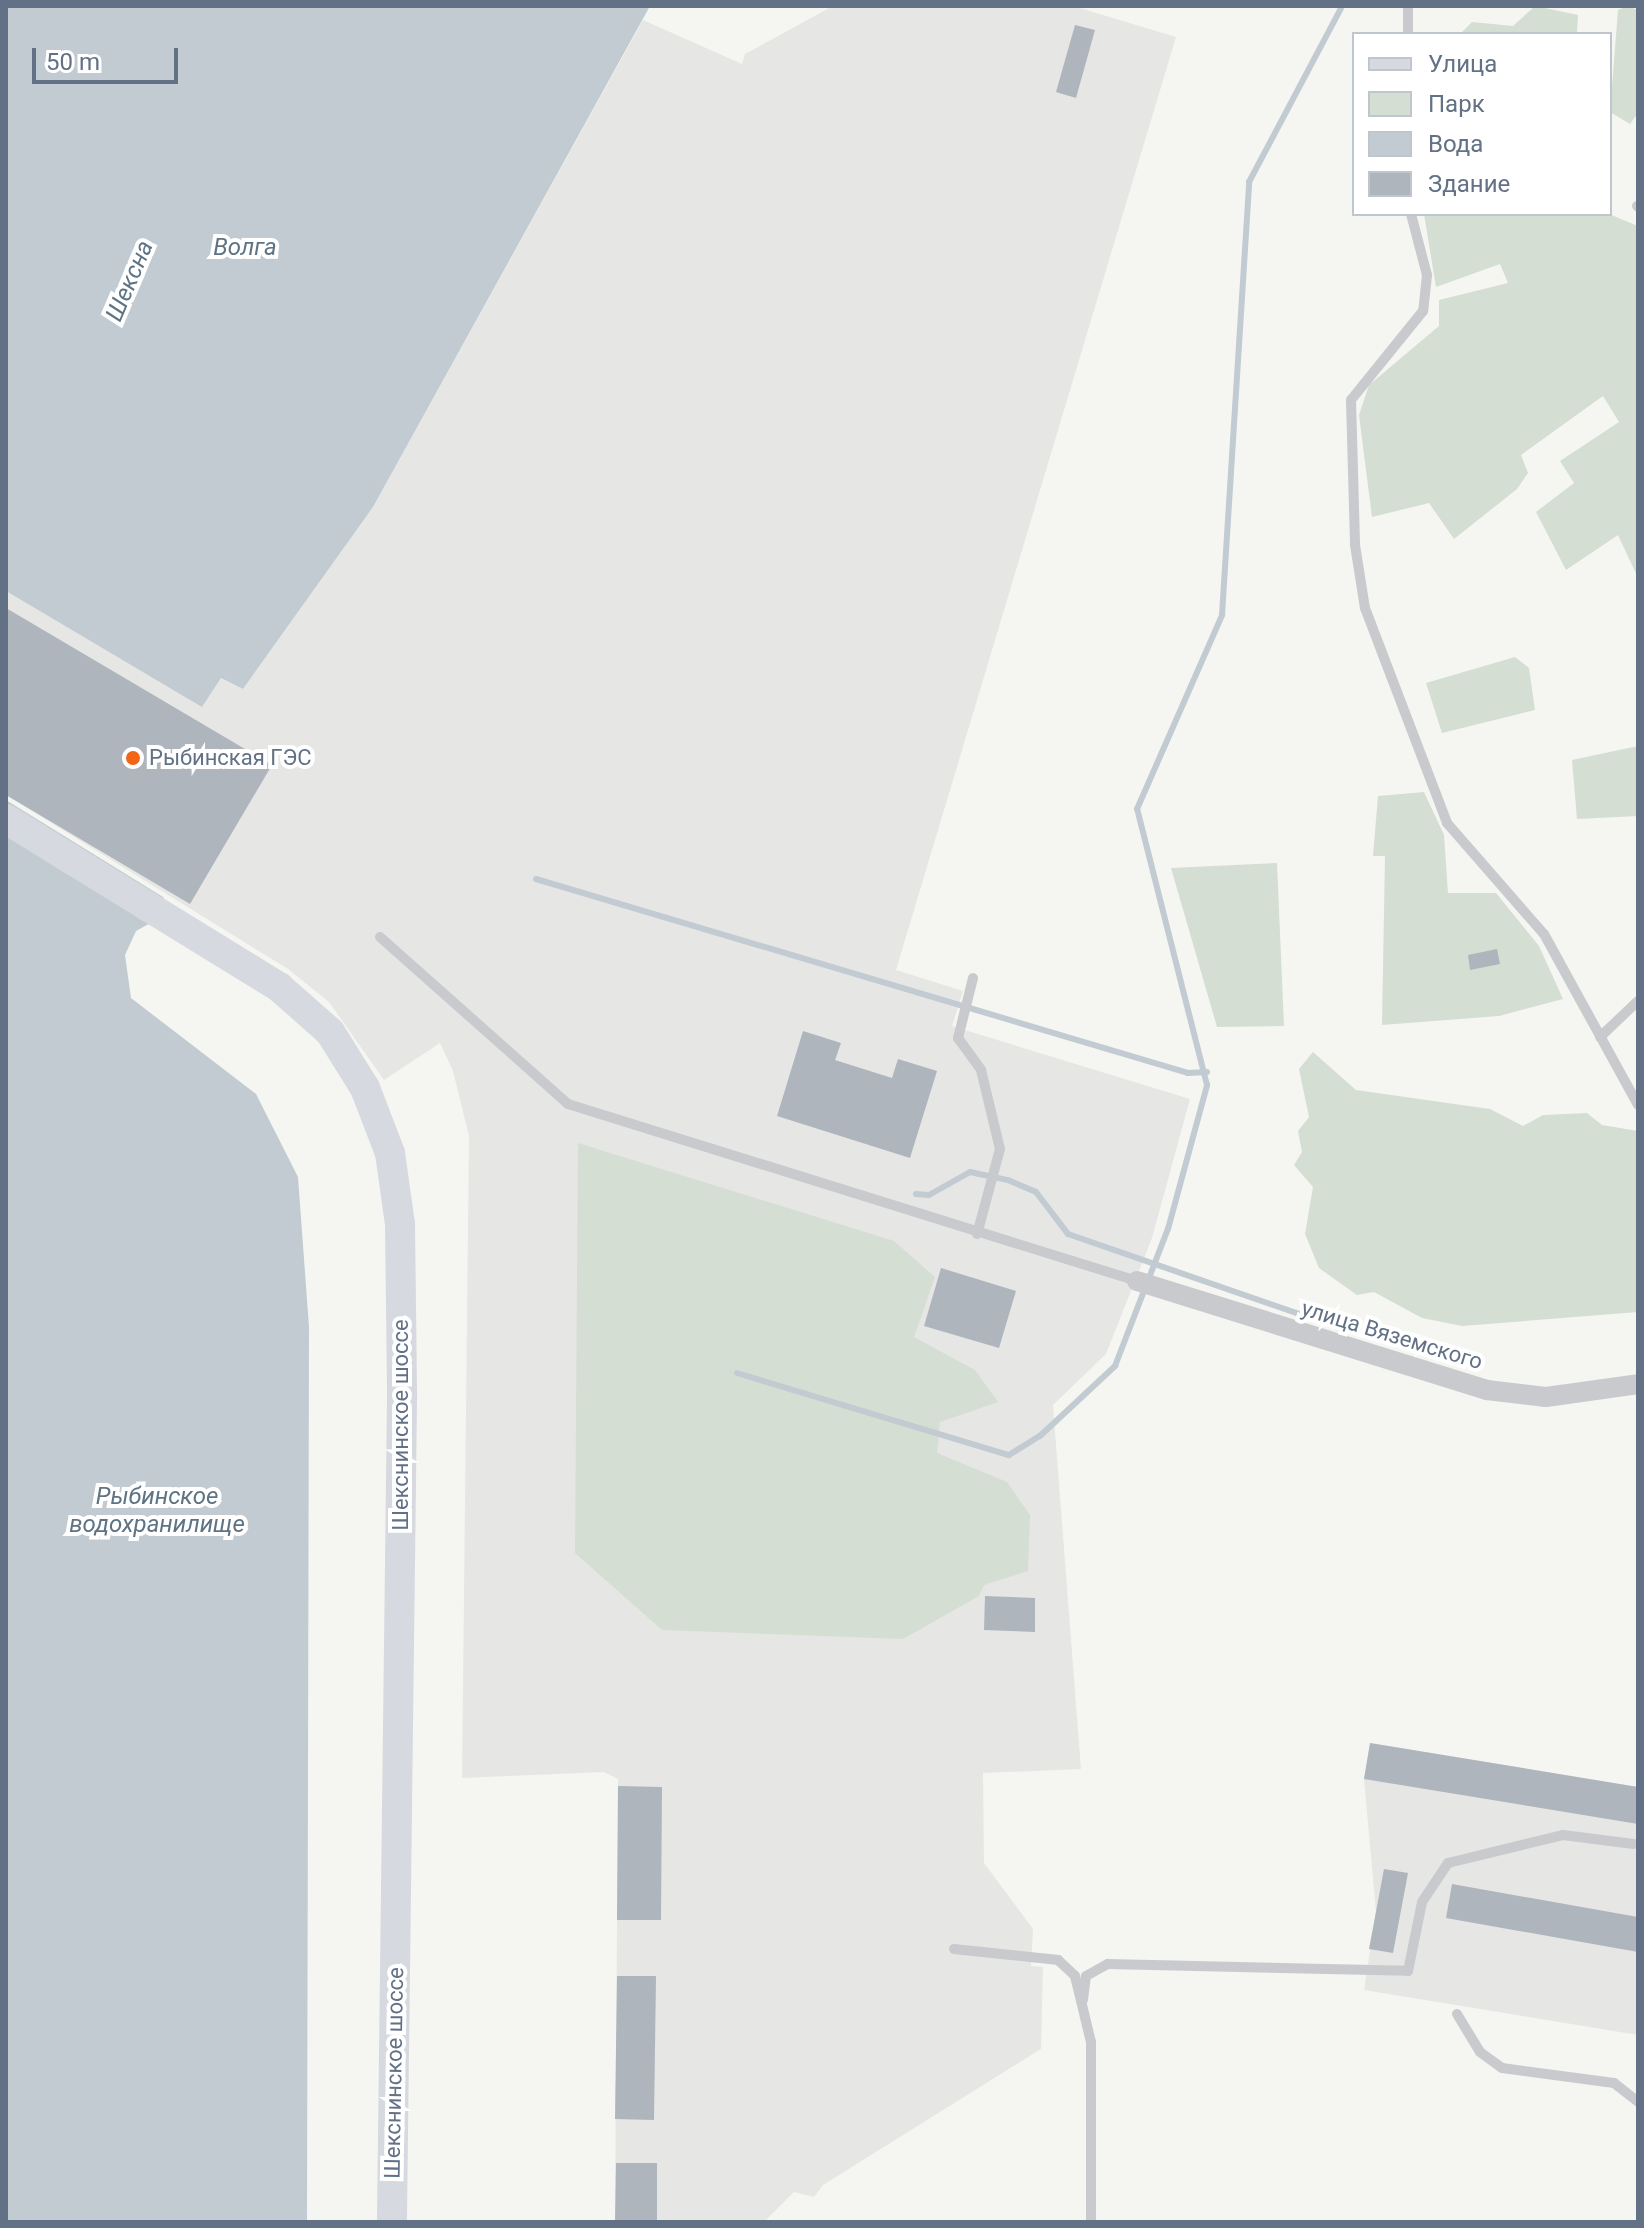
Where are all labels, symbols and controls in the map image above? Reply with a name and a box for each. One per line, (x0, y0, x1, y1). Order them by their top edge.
scale bar (36, 32, 182, 82)
legend (1352, 32, 1612, 216)
text: 50 m (46, 48, 100, 76)
text: Улица (1428, 50, 1497, 78)
text: Парк (1428, 90, 1485, 118)
text: Вода (1428, 130, 1483, 158)
text: Здание (1428, 170, 1510, 198)
water label: Волга (213, 234, 277, 262)
water label: Шексна (100, 236, 160, 326)
place label: Рыбинская ГЭС (149, 745, 312, 771)
marker: Рыбинская ГЭС (124, 749, 142, 767)
street label: улица Вяземского (1298, 1295, 1486, 1375)
street label: Шекснинское шоссе (388, 1319, 414, 1531)
water label: Рыбинское водохранилище (69, 1483, 245, 1539)
street label: Шекснинское шоссе (379, 1967, 409, 2179)

